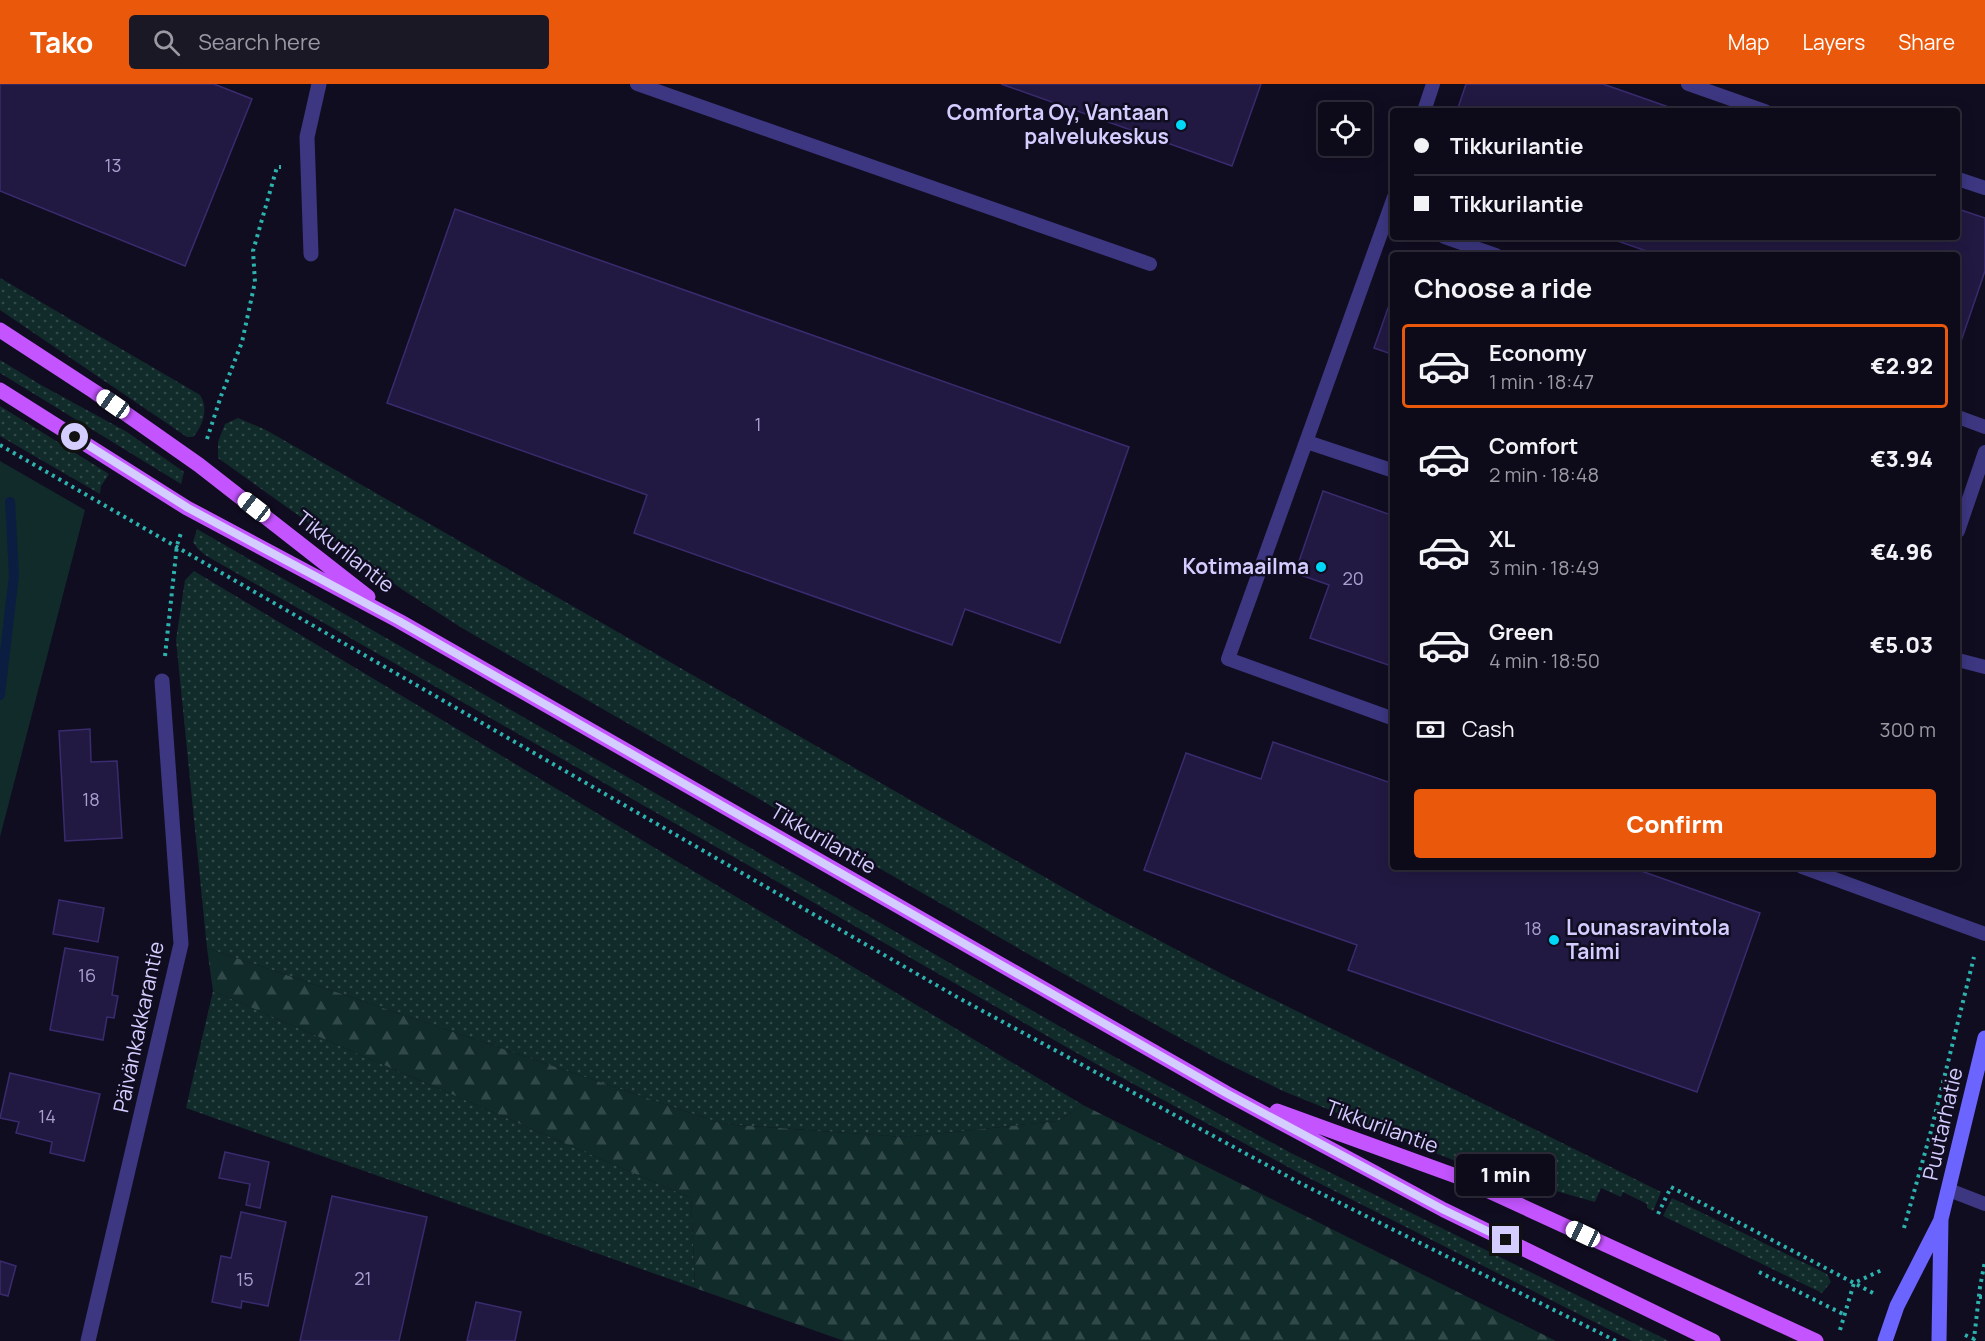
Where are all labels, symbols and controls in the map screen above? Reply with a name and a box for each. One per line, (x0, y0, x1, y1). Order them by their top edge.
search box (129, 15, 549, 69)
text: Tako (30, 23, 93, 61)
icon: search (150, 26, 183, 59)
text: Search here (198, 27, 321, 57)
text: Map (1728, 28, 1769, 56)
text: Layers (1802, 28, 1865, 56)
text: Share (1898, 28, 1955, 56)
place label: Comforta Oy, Vantaan palvelukeskus (947, 98, 1169, 150)
map controls (1318, 102, 1372, 156)
button: locate (1318, 102, 1372, 156)
marker: Comforta Oy, Vantaan palvelukeskus (1174, 118, 1188, 132)
text: Tikkurilantie (1450, 131, 1583, 161)
house number: 13 (105, 153, 121, 177)
text: Tikkurilantie (1450, 189, 1583, 219)
text: Choose a ride (1414, 269, 1592, 306)
text: Economy (1489, 338, 1587, 368)
icon: car (1417, 339, 1471, 393)
text: €2.92 (1870, 351, 1933, 381)
text: 1 min · 18:47 (1489, 368, 1594, 395)
car (93, 386, 133, 422)
house number: 1 (754, 412, 762, 436)
route start (61, 423, 88, 450)
text: Comfort (1489, 431, 1578, 461)
icon: car (1417, 432, 1471, 486)
text: €3.94 (1870, 444, 1933, 474)
text: 2 min · 18:48 (1489, 461, 1599, 488)
car (234, 489, 274, 525)
street label: Tikkurilantie (291, 504, 401, 599)
text: XL (1489, 524, 1515, 554)
icon: car (1417, 525, 1471, 579)
text: €4.96 (1871, 537, 1933, 567)
place label: Kotimaailma (1182, 552, 1309, 580)
text: 3 min · 18:49 (1489, 554, 1600, 581)
marker: Kotimaailma (1314, 560, 1328, 574)
house number: 20 (1342, 566, 1364, 590)
text: Green (1489, 617, 1554, 647)
icon: car (1417, 618, 1471, 672)
text: €5.03 (1870, 630, 1933, 660)
text: 4 min · 18:50 (1489, 647, 1600, 674)
icon: cash (1414, 713, 1447, 746)
text: Cash (1462, 714, 1515, 744)
text: 300 m (1880, 716, 1936, 743)
house number: 18 (82, 787, 100, 811)
button: Confirm (1414, 789, 1936, 858)
street label: Tikkurilantie (765, 797, 882, 880)
place label: Lounasravintola Taimi (1566, 913, 1730, 965)
house number: 18 (1524, 916, 1542, 940)
marker: Lounasravintola Taimi (1547, 933, 1561, 947)
street label: Päivänkakkarantie (106, 939, 170, 1115)
house number: 16 (78, 963, 96, 987)
street label: Puutarhatie (1915, 1065, 1969, 1183)
street label: Tikkurilantie (1322, 1093, 1442, 1159)
house number: 14 (38, 1104, 56, 1128)
callout: 1 min (1456, 1153, 1556, 1195)
text: 1 min (1480, 1161, 1531, 1188)
car (1563, 1218, 1603, 1250)
route end (1492, 1226, 1519, 1253)
house number: 21 (354, 1266, 372, 1290)
house number: 15 (236, 1267, 254, 1291)

